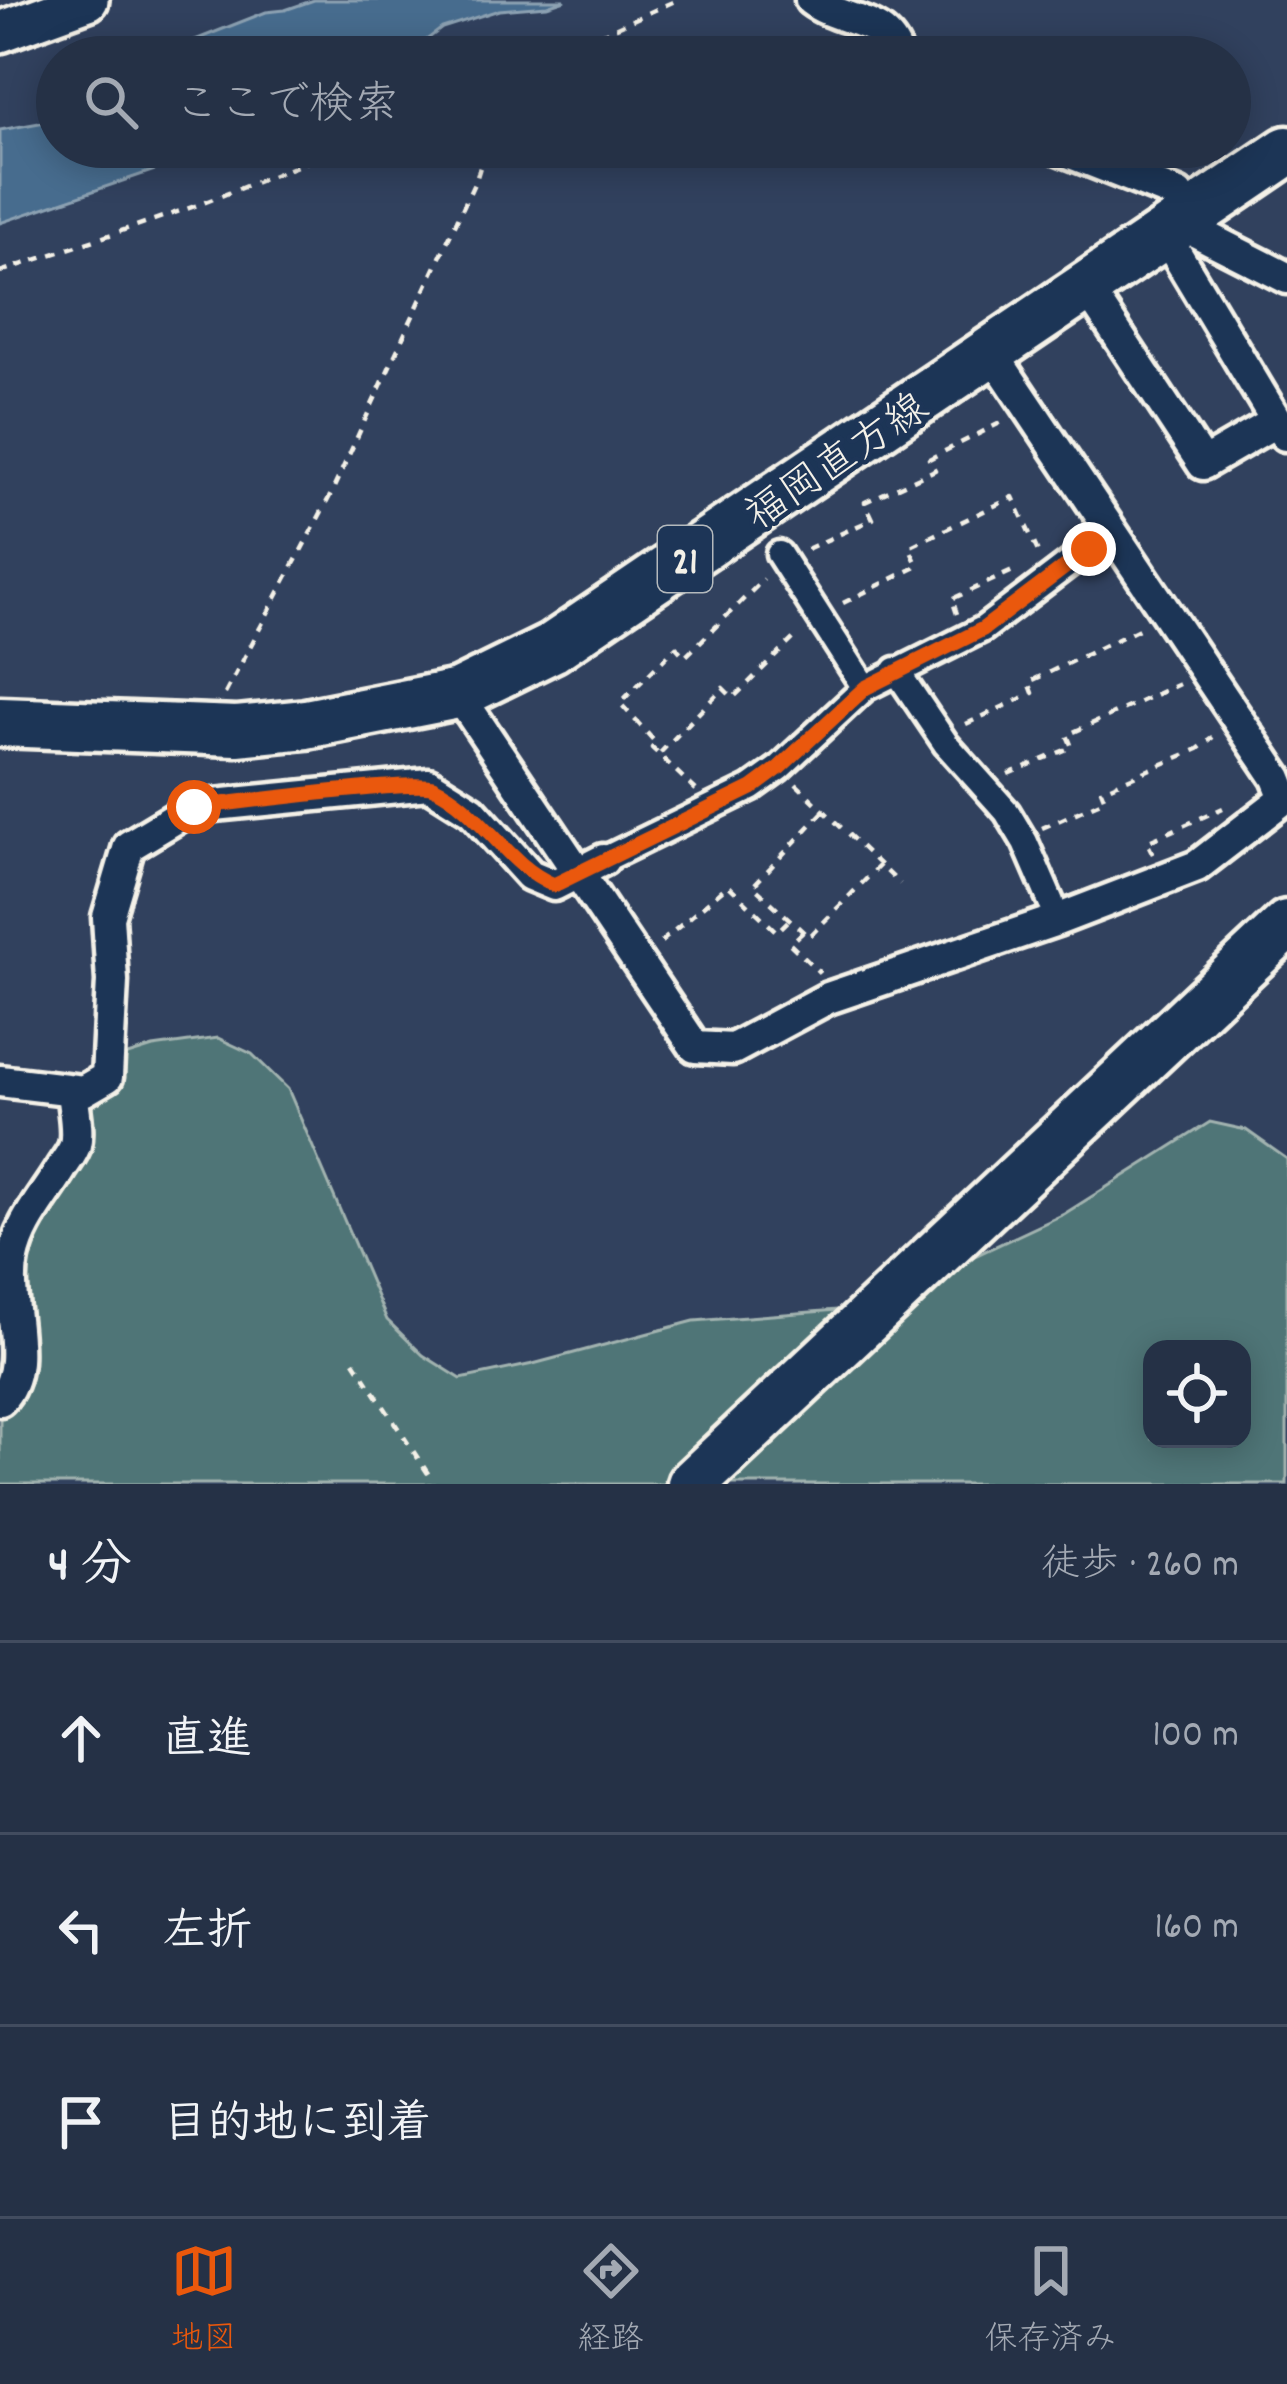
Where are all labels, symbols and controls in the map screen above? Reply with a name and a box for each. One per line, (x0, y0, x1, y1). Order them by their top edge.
search box (36, 36, 1251, 168)
icon: search (78, 69, 144, 135)
text: ここで検索 (174, 76, 399, 140)
street label: 福岡直方線 (735, 381, 943, 548)
route end (1062, 522, 1116, 576)
road number: 21 (658, 526, 712, 592)
route start (167, 780, 221, 834)
map controls (1143, 1340, 1251, 1448)
button: locate (1143, 1340, 1251, 1448)
text: 4 分 (48, 1533, 132, 1605)
text: 徒歩 · 260 m (1041, 1540, 1239, 1595)
icon: ahead (48, 1705, 114, 1771)
text: 100 m (1152, 1710, 1239, 1765)
text: 直進 (162, 1711, 252, 1775)
icon: left (48, 1897, 114, 1963)
text: 160 m (1154, 1902, 1239, 1957)
text: 左折 (162, 1903, 252, 1967)
icon: arrive (48, 2089, 114, 2155)
text: 目的地に到着 (162, 2095, 432, 2159)
tab: 地図 (171, 2238, 237, 2365)
tab: 経路 (578, 2238, 644, 2365)
tab: 保存済み (985, 2238, 1117, 2365)

